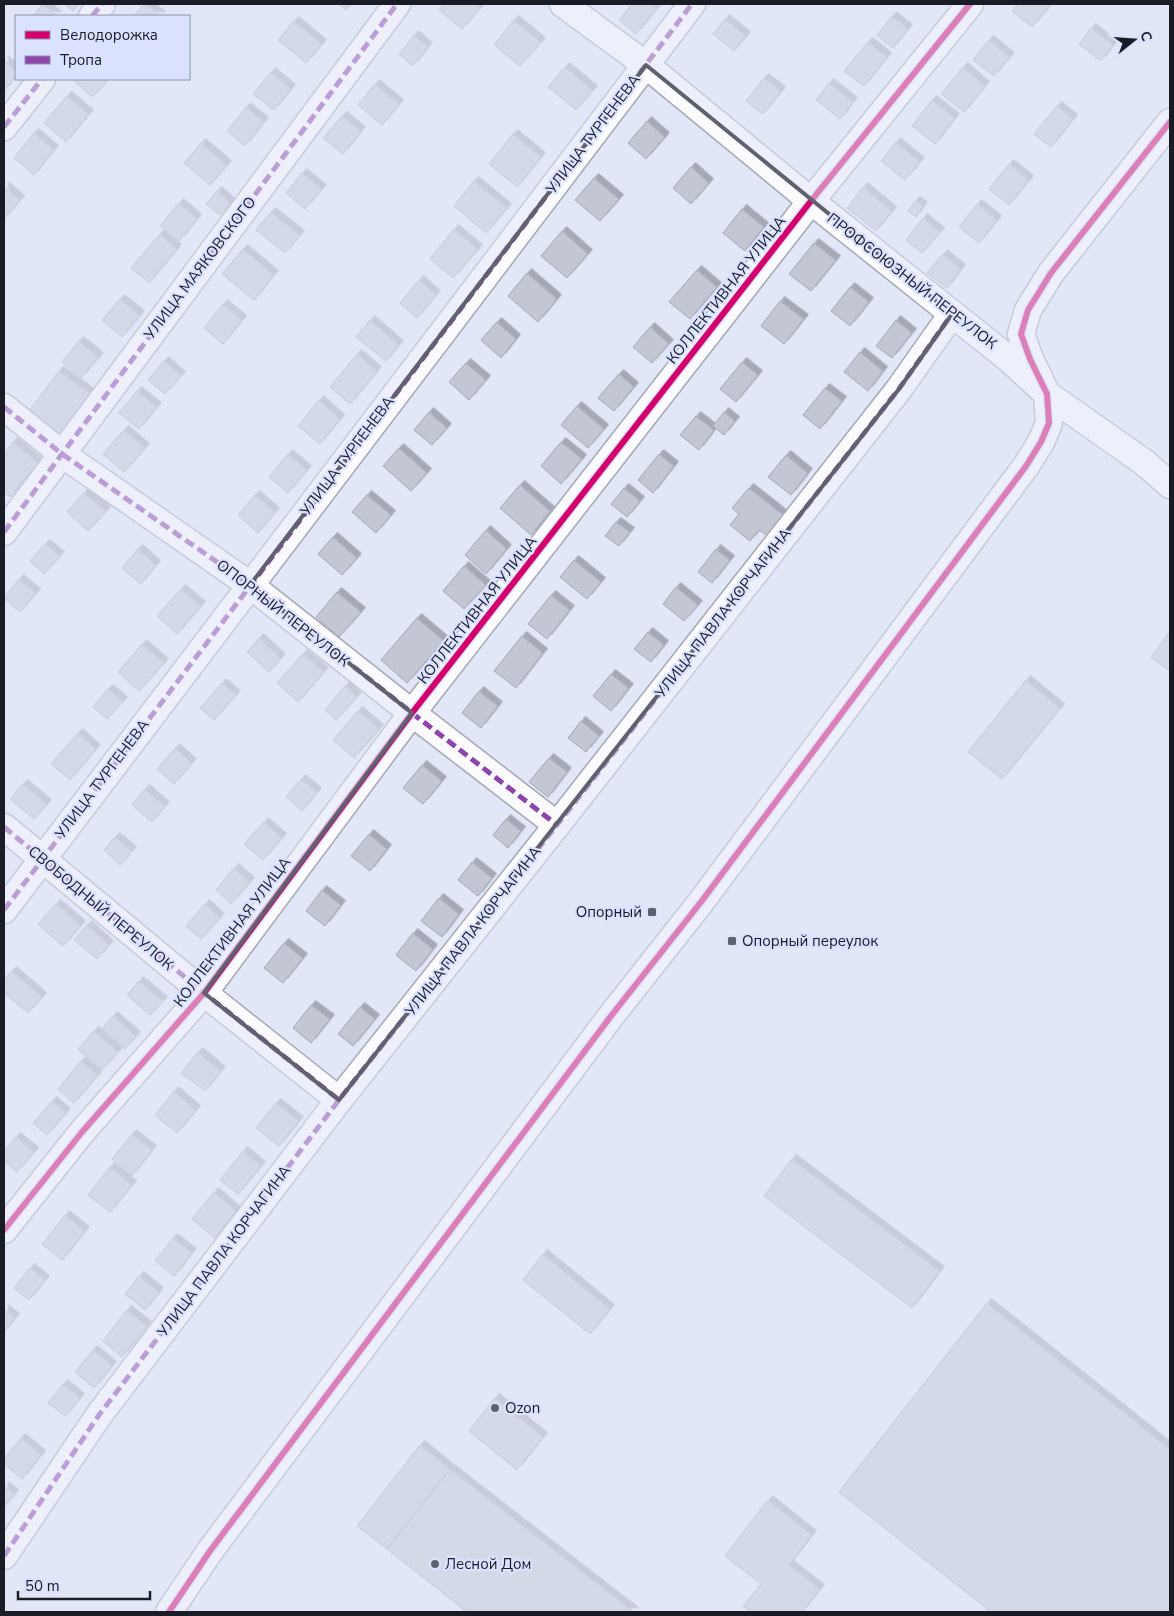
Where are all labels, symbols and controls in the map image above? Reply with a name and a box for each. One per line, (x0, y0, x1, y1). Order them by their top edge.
legend (15, 15, 190, 80)
north arrow (1109, 15, 1159, 65)
text: Велодорожка (60, 25, 158, 45)
text: С (1135, 29, 1157, 44)
text: Тропа (60, 50, 102, 70)
street label: УЛИЦА ТУРГЕНЕВА (541, 70, 645, 199)
street label: УЛИЦА МАЯКОВСКОГО (139, 192, 260, 344)
street label: ПРОФСОЮЗНЫЙ ПЕРЕУЛОК (823, 208, 1001, 354)
street label: КОЛЛЕКТИВНАЯ УЛИЦА (662, 212, 790, 368)
street label: УЛИЦА ТУРГЕНЕВА (295, 392, 399, 521)
street label: УЛИЦА ПАВЛА КОРЧАГИНА (650, 524, 796, 703)
street label: КОЛЛЕКТИВНАЯ УЛИЦА (413, 532, 541, 688)
street label: ОПОРНЫЙ ПЕРЕУЛОК (213, 555, 354, 671)
street label: УЛИЦА ТУРГЕНЕВА (50, 715, 154, 844)
street label: СВОБОДНЫЙ ПЕРЕУЛОК (24, 841, 178, 975)
street label: УЛИЦА ПАВЛА КОРЧАГИНА (400, 842, 546, 1021)
street label: КОЛЛЕКТИВНАЯ УЛИЦА (169, 853, 295, 1011)
place label: Опорный (576, 902, 642, 922)
marker: Опорный (646, 906, 658, 918)
place label: Опорный переулок (742, 931, 878, 951)
marker: Опорный переулок (726, 935, 738, 947)
street label: УЛИЦА ПАВЛА КОРЧАГИНА (152, 1161, 295, 1342)
place label: Ozon (505, 1398, 540, 1418)
marker: Ozon (489, 1402, 501, 1414)
place label: Лесной Дом (445, 1554, 531, 1574)
marker: Лесной Дом (429, 1558, 441, 1570)
scale bar (18, 1568, 150, 1600)
text: 50 m (25, 1576, 60, 1596)

